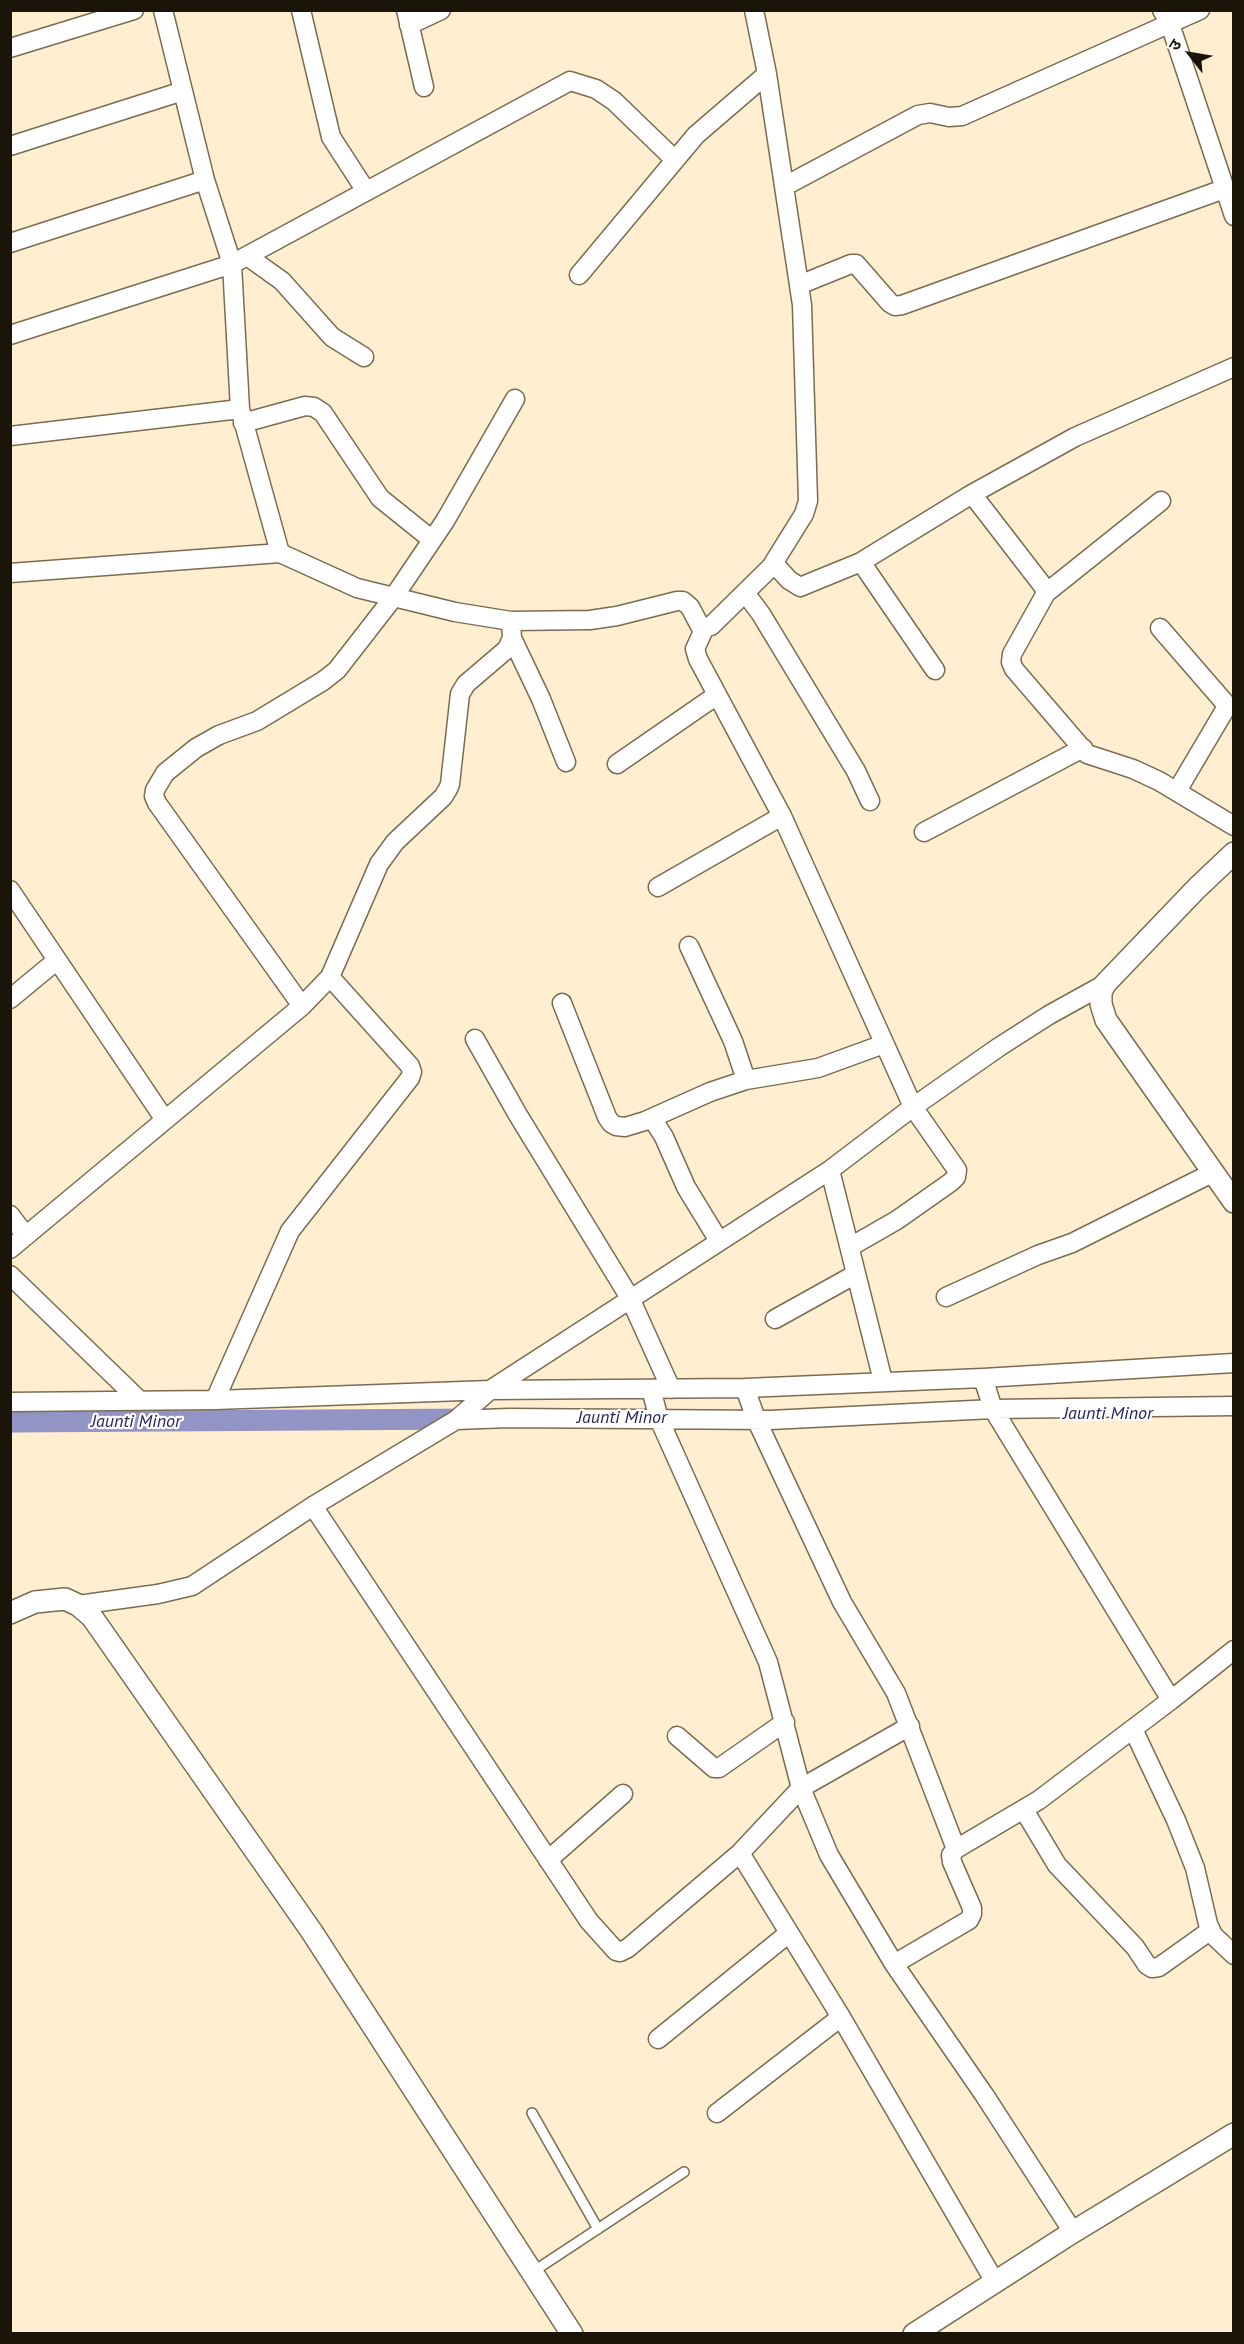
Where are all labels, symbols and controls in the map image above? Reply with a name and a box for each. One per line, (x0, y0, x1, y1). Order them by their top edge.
north arrow (1160, 24, 1220, 84)
text: उ (1164, 36, 1186, 54)
water label: Jaunti Minor (1063, 1403, 1153, 1425)
water label: Jaunti Minor (577, 1407, 667, 1429)
water label: Jaunti Minor (91, 1411, 181, 1433)

